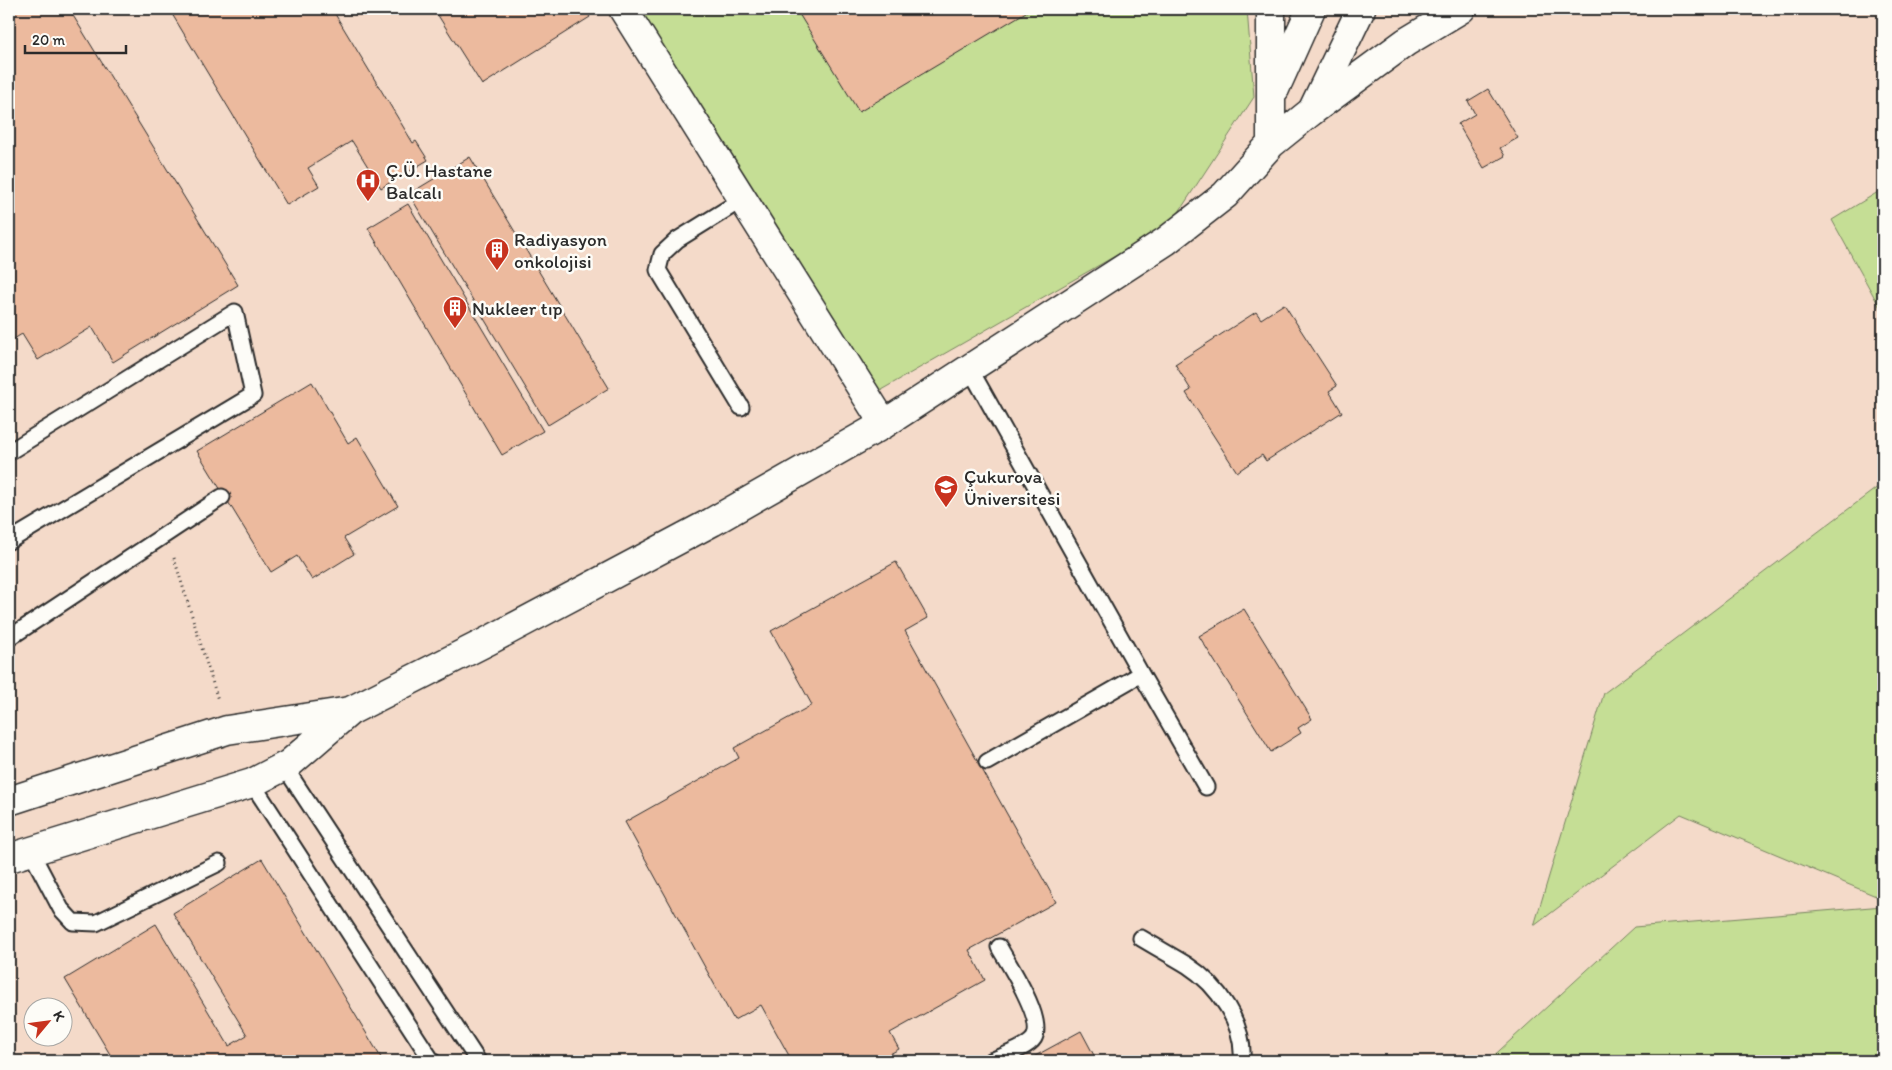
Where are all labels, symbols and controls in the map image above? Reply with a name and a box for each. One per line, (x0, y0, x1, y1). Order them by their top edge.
scale bar (25, 22, 126, 54)
text: 20 m (32, 31, 66, 49)
place label: Ç.Ü. Hastane Balcalı (386, 159, 492, 204)
hospital icon: Ç.Ü. Hastane Balcalı (355, 168, 381, 202)
place label: Radiyasyon onkolojisi (514, 228, 607, 273)
building icon: Radiyasyon onkolojisi (484, 237, 510, 271)
building icon: Nukleer tıp (442, 295, 468, 329)
place label: Nukleer tıp (472, 297, 563, 320)
place label: Çukurova Üniversitesi (964, 465, 1060, 510)
school or university icon: Çukurova Üniversitesi (933, 474, 959, 508)
north arrow (22, 998, 72, 1048)
text: K (49, 1008, 69, 1025)

